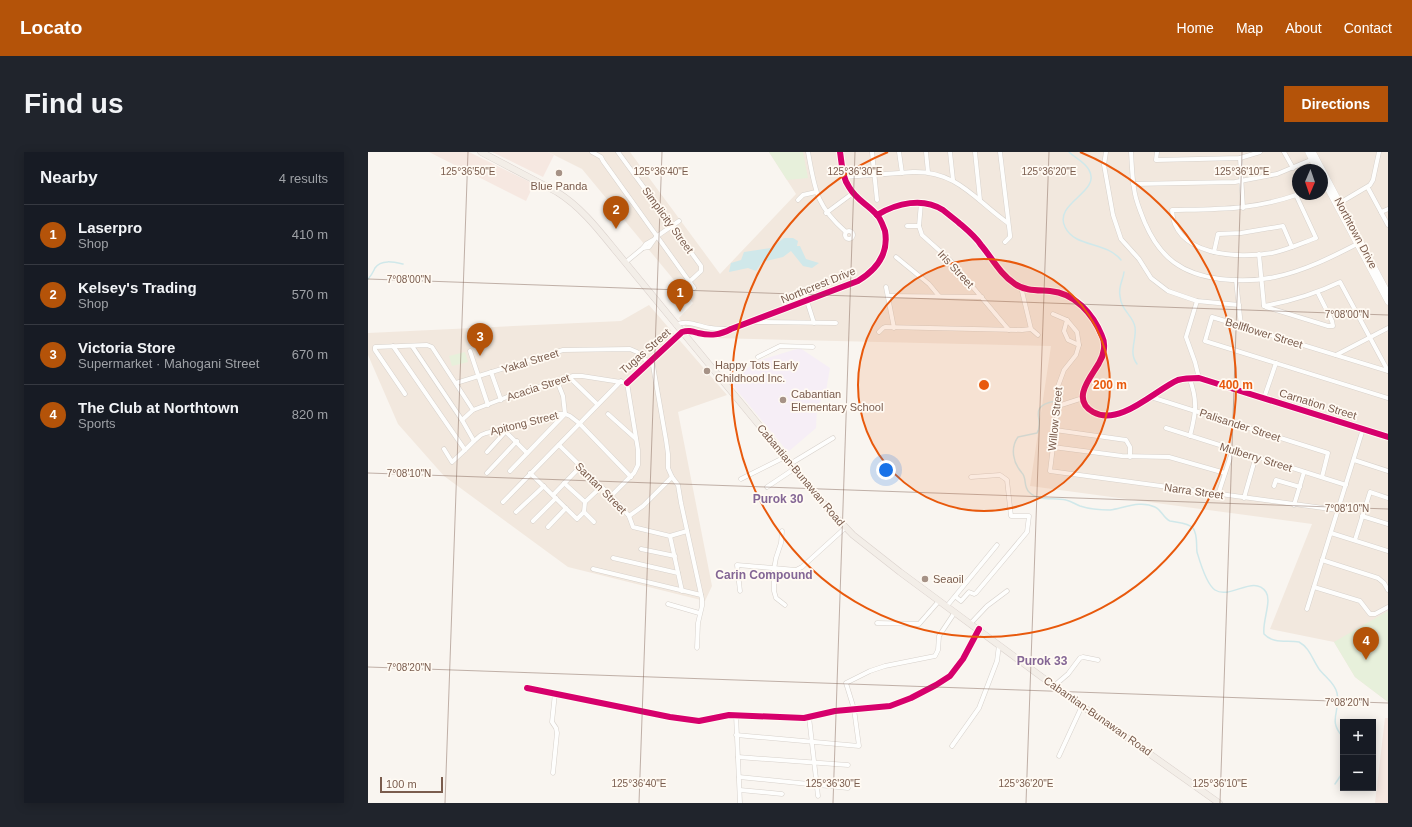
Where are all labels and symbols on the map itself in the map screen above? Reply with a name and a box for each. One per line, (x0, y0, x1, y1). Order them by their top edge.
north arrow (1292, 164, 1328, 200)
text: 125°36'50"E (440, 166, 496, 177)
text: 125°36'40"E (633, 166, 689, 177)
text: 125°36'30"E (827, 166, 883, 177)
text: 125°36'20"E (1021, 166, 1077, 177)
text: 125°36'10"E (1214, 166, 1270, 177)
marker: Blue Panda (554, 168, 564, 178)
place label: Blue Panda (531, 180, 588, 192)
street label: Simplicity Street (640, 185, 696, 255)
street label: Northtown Drive (1332, 195, 1380, 271)
pin: 2 (603, 196, 629, 229)
street label: Iris Street (936, 248, 976, 290)
street label: Northcrest Drive (779, 265, 857, 305)
text: 7°08'00"N (387, 274, 431, 285)
pin: 1 (667, 279, 693, 312)
text: 7°08'00"N (1325, 309, 1369, 320)
street label: Bellflower Street (1224, 316, 1304, 350)
pin: 3 (467, 323, 493, 356)
street label: Tugas Street (617, 326, 673, 376)
street label: Yakal Street (500, 347, 560, 375)
place label: Happy Tots Early Childhood Inc. (715, 359, 798, 384)
marker: Happy Tots Early Childhood Inc. (702, 366, 712, 376)
street label: Acacia Street (505, 371, 571, 403)
centre of rings (977, 378, 991, 392)
text: 200 m (1093, 378, 1127, 392)
text: 400 m (1219, 378, 1253, 392)
street label: Willow Street (1046, 386, 1064, 452)
street label: Carnation Street (1278, 387, 1358, 421)
place label: Cabantian Elementary School (791, 388, 883, 413)
marker: Cabantian Elementary School (778, 395, 788, 405)
street label: Palisander Street (1198, 406, 1282, 444)
street label: Apitong Street (489, 409, 559, 437)
street label: Cabantian-Bunawan Road (755, 422, 847, 528)
street label: Mulberry Street (1218, 440, 1294, 474)
street label: Santan Street (573, 460, 629, 516)
your location (876, 460, 896, 480)
text: 7°08'10"N (387, 468, 431, 479)
street label: Narra Street (1163, 481, 1225, 501)
district label: Purok 30 (753, 492, 804, 506)
text: 7°08'10"N (1325, 503, 1369, 514)
district label: Carin Compound (715, 568, 813, 582)
place label: Seaoil (933, 573, 964, 585)
marker: Seaoil (920, 574, 930, 584)
pin: 4 (1353, 627, 1379, 660)
district label: Purok 33 (1017, 654, 1068, 668)
text: 7°08'20"N (387, 662, 431, 673)
street label: Cabantian-Bunawan Road (1042, 674, 1154, 758)
text: 7°08'20"N (1325, 697, 1369, 708)
scale bar (380, 775, 443, 794)
text: 125°36'40"E (611, 778, 667, 789)
text: 125°36'30"E (805, 778, 861, 789)
text: 125°36'20"E (998, 778, 1054, 789)
text: 125°36'10"E (1192, 778, 1248, 789)

